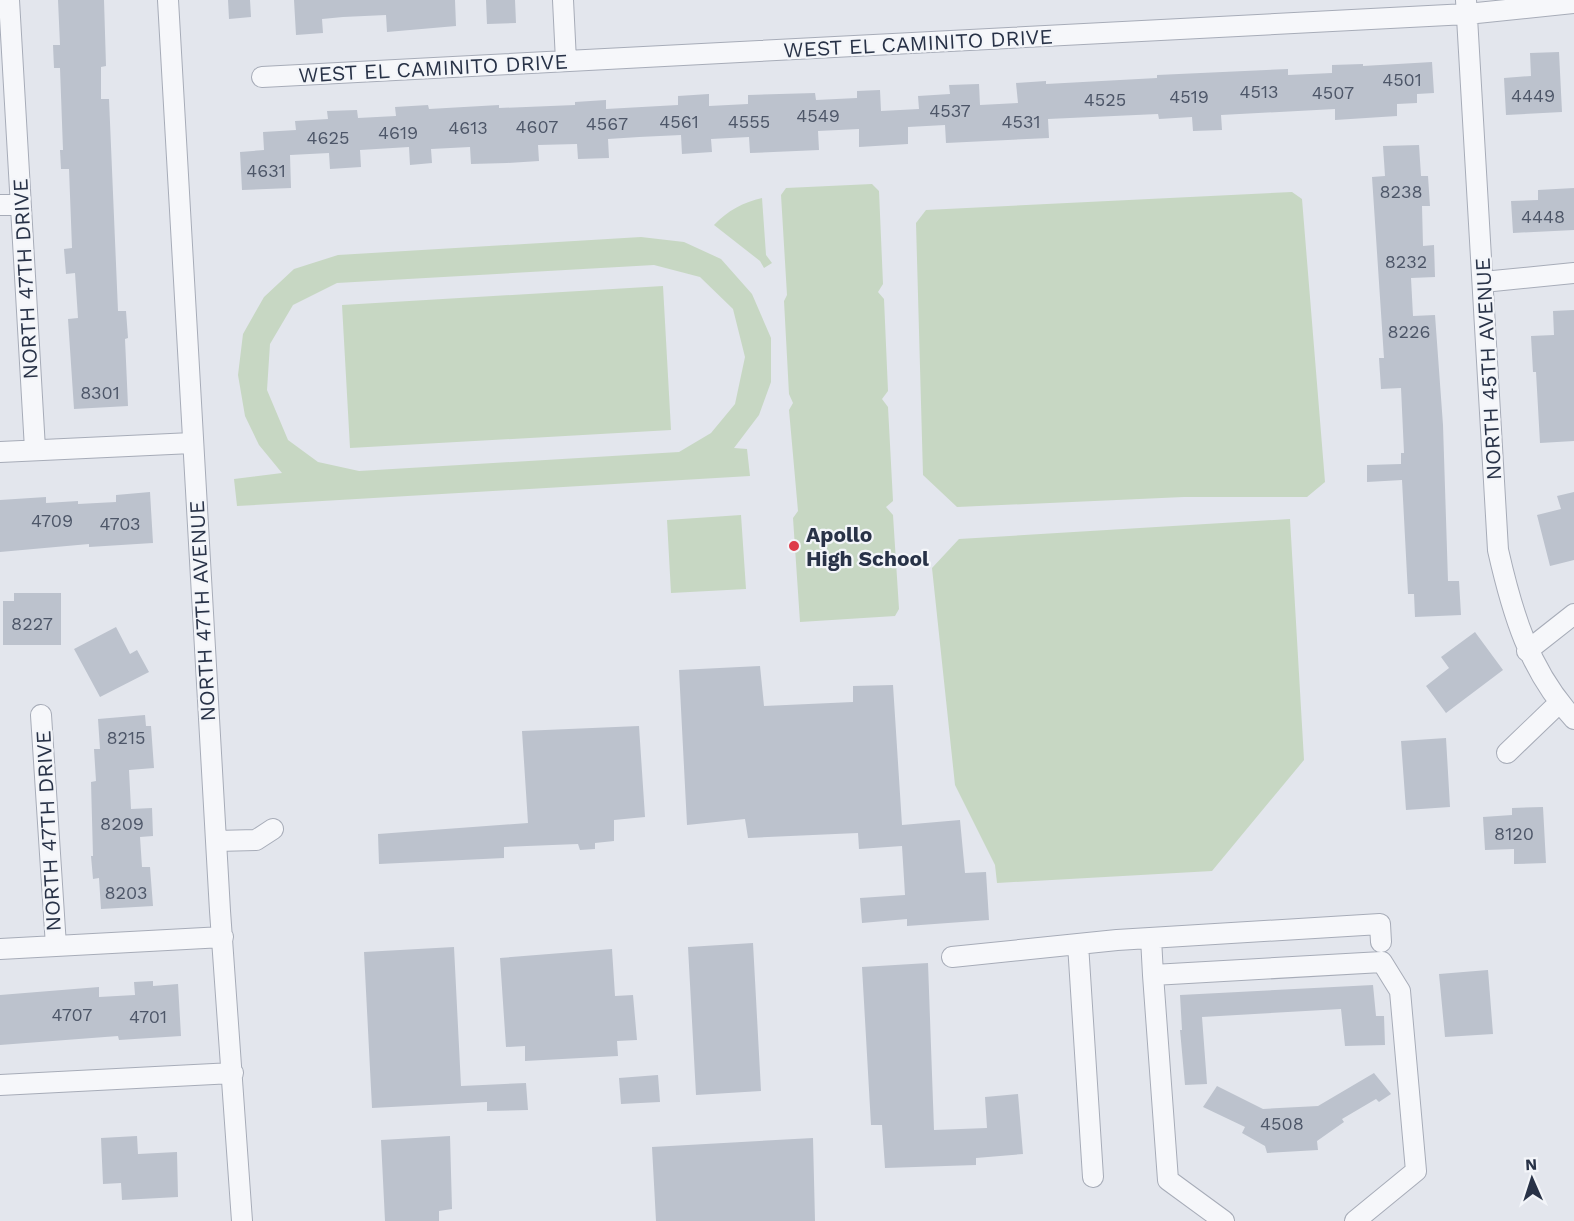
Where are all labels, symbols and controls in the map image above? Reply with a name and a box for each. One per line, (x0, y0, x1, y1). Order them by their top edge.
street label: WEST EL CAMINITO DRIVE (783, 23, 1053, 63)
street label: WEST EL CAMINITO DRIVE (298, 48, 568, 88)
house number: 4501 (1382, 69, 1422, 90)
house number: 4513 (1240, 81, 1279, 102)
house number: 4507 (1312, 82, 1354, 103)
house number: 4449 (1511, 85, 1555, 106)
house number: 4519 (1169, 86, 1209, 107)
house number: 4525 (1084, 89, 1126, 110)
house number: 4537 (929, 100, 971, 121)
house number: 4549 (796, 105, 840, 126)
house number: 4561 (659, 111, 699, 132)
house number: 4555 (728, 111, 770, 132)
house number: 4531 (1002, 111, 1041, 132)
house number: 4567 (586, 113, 628, 134)
house number: 4607 (516, 116, 558, 137)
house number: 4613 (448, 117, 488, 138)
house number: 4619 (378, 122, 418, 143)
house number: 4625 (307, 127, 349, 148)
house number: 4631 (246, 160, 286, 181)
street label: NORTH 47TH DRIVE (7, 178, 43, 380)
house number: 8238 (1379, 181, 1423, 202)
house number: 4448 (1521, 206, 1565, 227)
house number: 8232 (1385, 251, 1427, 272)
street label: NORTH 45TH AVENUE (1470, 257, 1506, 481)
house number: 8226 (1387, 321, 1431, 342)
house number: 8301 (80, 382, 120, 403)
street label: NORTH 47TH AVENUE (184, 500, 220, 722)
house number: 4709 (31, 510, 73, 531)
house number: 4703 (99, 513, 141, 534)
place label: Apollo High School (806, 522, 929, 571)
marker: Apollo High School (787, 539, 801, 553)
house number: 8227 (11, 613, 53, 634)
house number: 8215 (106, 727, 146, 748)
street label: NORTH 47TH DRIVE (30, 730, 66, 932)
house number: 8209 (100, 813, 144, 834)
house number: 8120 (1494, 823, 1534, 844)
house number: 8203 (105, 882, 147, 903)
house number: 4707 (52, 1004, 92, 1025)
house number: 4701 (129, 1006, 167, 1027)
house number: 4508 (1260, 1113, 1304, 1134)
north arrow (1502, 1149, 1562, 1209)
text: N (1525, 1155, 1538, 1174)

